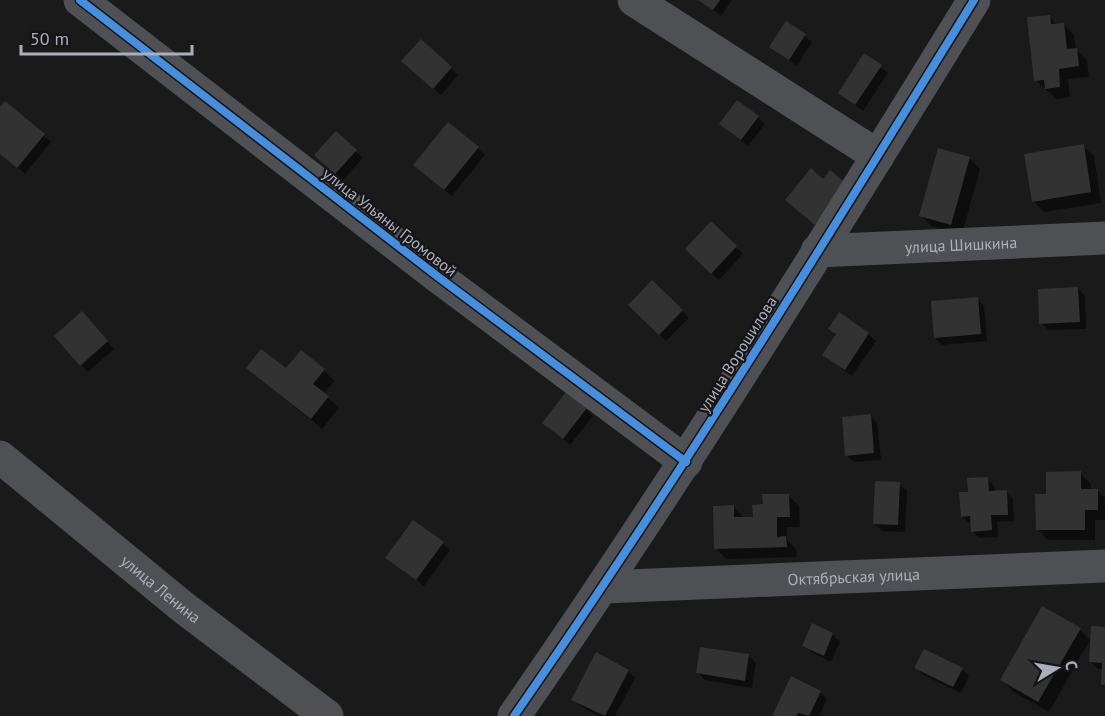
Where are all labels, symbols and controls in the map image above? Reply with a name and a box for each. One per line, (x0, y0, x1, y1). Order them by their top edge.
scale bar (21, 18, 192, 56)
text: 50 m (30, 27, 69, 50)
street label: улица Ульяны Громовой (319, 163, 461, 281)
street label: улица Шишкина (904, 232, 1018, 257)
street label: улица Ворошилова (693, 292, 781, 416)
street label: улица Ленина (117, 550, 205, 627)
street label: Октябрьская улица (787, 564, 920, 589)
north arrow (1027, 638, 1087, 698)
text: С (1061, 659, 1082, 671)

